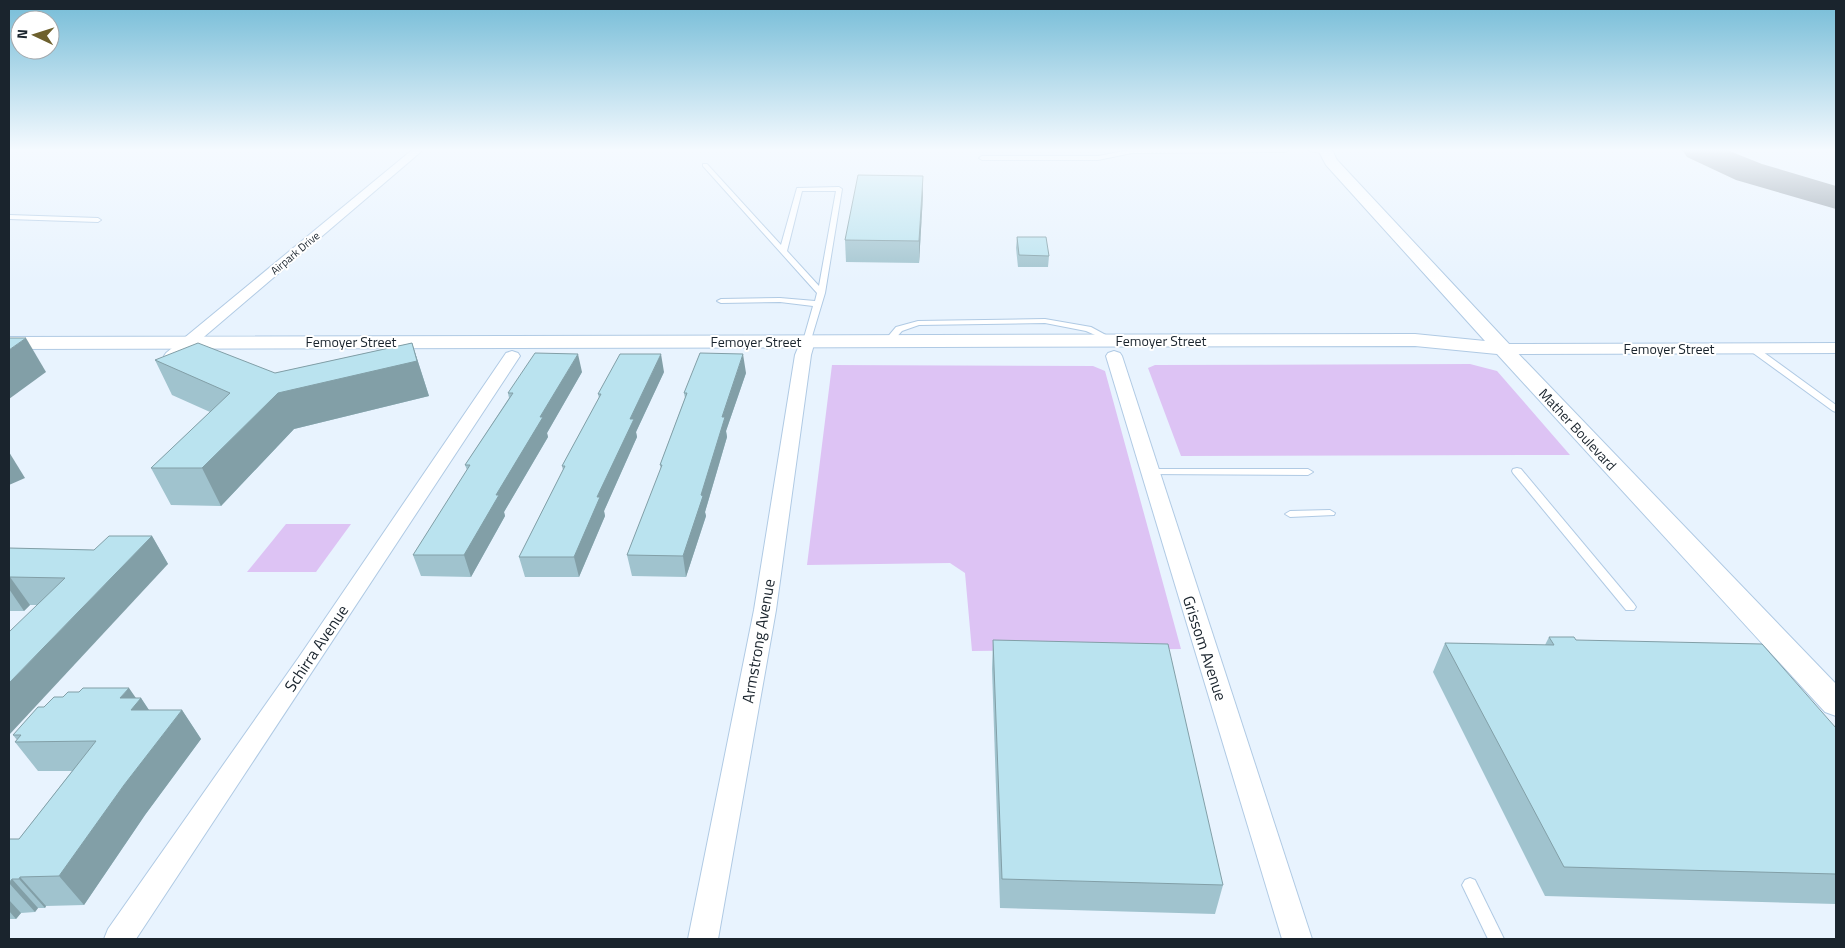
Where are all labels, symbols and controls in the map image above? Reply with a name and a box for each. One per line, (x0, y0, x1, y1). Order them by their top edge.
north arrow (10, 10, 60, 60)
text: N (11, 28, 32, 40)
street label: Airpark Drive (267, 227, 323, 278)
street label: Femoyer Street (1116, 330, 1207, 351)
street label: Femoyer Street (306, 331, 397, 352)
street label: Femoyer Street (711, 331, 802, 352)
street label: Femoyer Street (1624, 338, 1715, 359)
street label: Mather Boulevard (1534, 383, 1622, 475)
street label: Armstrong Avenue (735, 577, 781, 705)
street label: Grissom Avenue (1177, 592, 1233, 704)
street label: Schirra Avenue (278, 600, 354, 696)

